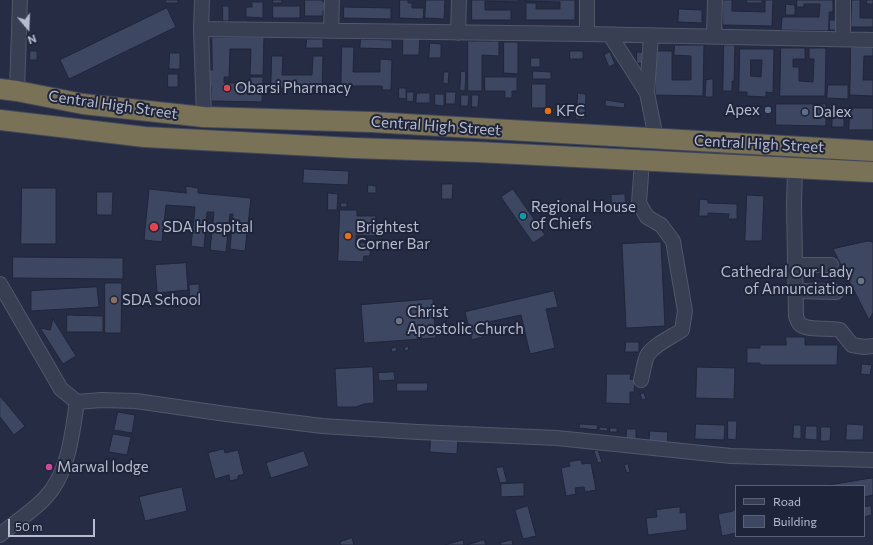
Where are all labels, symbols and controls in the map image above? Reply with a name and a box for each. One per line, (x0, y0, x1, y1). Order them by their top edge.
north arrow (8, 8, 48, 48)
text: N (26, 32, 38, 47)
place label: Obarsi Pharmacy (235, 79, 351, 97)
marker: Obarsi Pharmacy (222, 83, 232, 93)
street label: Central High Street (47, 87, 179, 123)
place label: Apex (725, 101, 760, 119)
place label: KFC (556, 102, 585, 120)
place label: Dalex (813, 103, 852, 121)
marker: Apex (763, 105, 773, 115)
marker: KFC (543, 106, 553, 116)
marker: Dalex (800, 107, 810, 117)
street label: Central High Street (370, 112, 502, 140)
street label: Central High Street (693, 132, 825, 156)
place label: Regional House of Chiefs (531, 198, 636, 233)
marker: Regional House of Chiefs (518, 211, 528, 221)
place label: SDA Hospital (163, 218, 253, 236)
place label: Brightest Corner Bar (356, 218, 430, 253)
marker: SDA Hospital (148, 221, 160, 233)
marker: Brightest Corner Bar (343, 231, 353, 241)
place label: Cathedral Our Lady of Annunciation (721, 263, 853, 298)
marker: Cathedral Our Lady of Annunciation (856, 276, 866, 286)
place label: SDA School (122, 291, 201, 309)
marker: SDA School (109, 295, 119, 305)
place label: Christ Apostolic Church (407, 303, 524, 338)
marker: Christ Apostolic Church (394, 316, 404, 326)
place label: Marwal lodge (57, 458, 149, 476)
marker: Marwal lodge (44, 462, 54, 472)
legend (735, 485, 865, 537)
text: Road (773, 494, 801, 508)
scale bar (10, 511, 97, 537)
text: Building (773, 514, 817, 528)
text: 50 m (15, 519, 43, 533)

